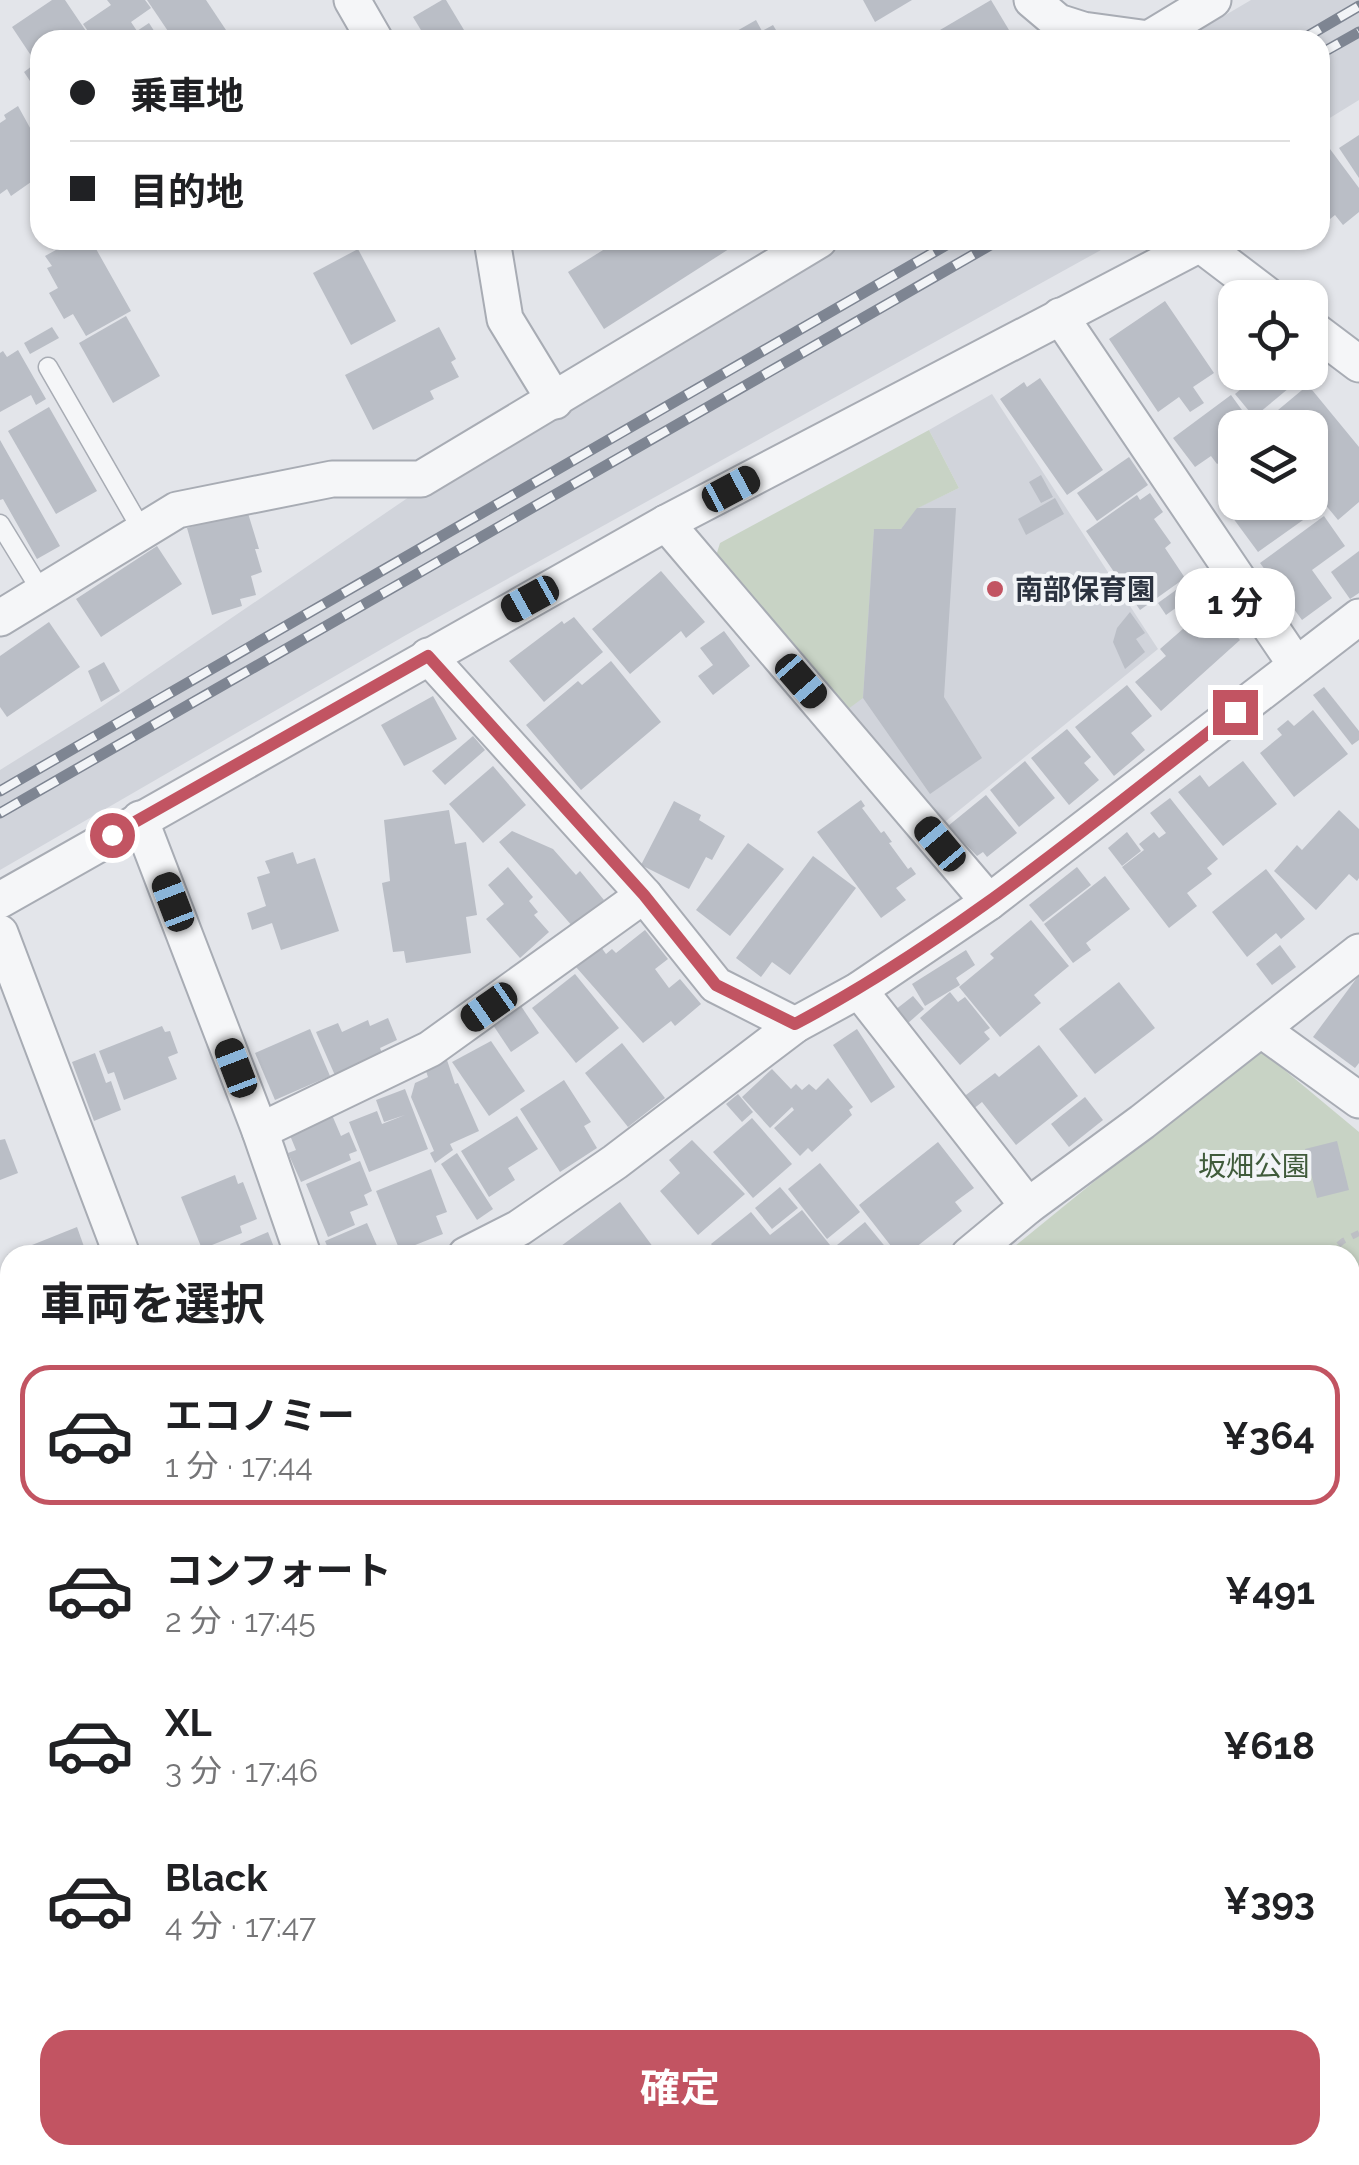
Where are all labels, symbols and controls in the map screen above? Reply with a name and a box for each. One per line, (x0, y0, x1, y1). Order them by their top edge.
text: 乗車地 (130, 73, 244, 118)
text: 目的地 (130, 169, 244, 214)
map controls (1218, 280, 1328, 520)
button: locate (1218, 280, 1328, 390)
button: layers (1218, 410, 1328, 520)
car (697, 462, 765, 516)
callout: 1 分 (1175, 567, 1295, 637)
car (496, 571, 564, 627)
place label: 南部保育園 (1015, 573, 1155, 606)
marker: 南部保育園 (984, 578, 1006, 600)
text: 1 分 (1207, 584, 1263, 621)
car (770, 649, 832, 713)
route end (1213, 690, 1258, 735)
car (909, 811, 971, 877)
route start (90, 813, 135, 858)
car (148, 869, 198, 935)
car (456, 978, 522, 1036)
car (211, 1035, 261, 1101)
park label: 坂畑公園 (1198, 1150, 1310, 1183)
text: 車両を選択 (40, 1278, 265, 1331)
icon: car (45, 1390, 135, 1480)
text: エコノミー (165, 1393, 355, 1438)
text: ¥364 (1222, 1413, 1315, 1458)
text: 1 分 · 17:44 (165, 1447, 313, 1484)
icon: car (45, 1545, 135, 1635)
text: コンフォート (165, 1548, 392, 1593)
text: ¥491 (1225, 1568, 1315, 1613)
text: 2 分 · 17:45 (165, 1602, 316, 1639)
icon: car (45, 1700, 135, 1790)
text: XL (165, 1700, 212, 1745)
text: ¥618 (1223, 1723, 1315, 1768)
text: 3 分 · 17:46 (165, 1752, 318, 1789)
icon: car (45, 1855, 135, 1945)
text: Black (165, 1855, 267, 1900)
text: ¥393 (1223, 1878, 1315, 1923)
text: 4 分 · 17:47 (165, 1907, 316, 1944)
button: 確定 (40, 2030, 1320, 2145)

